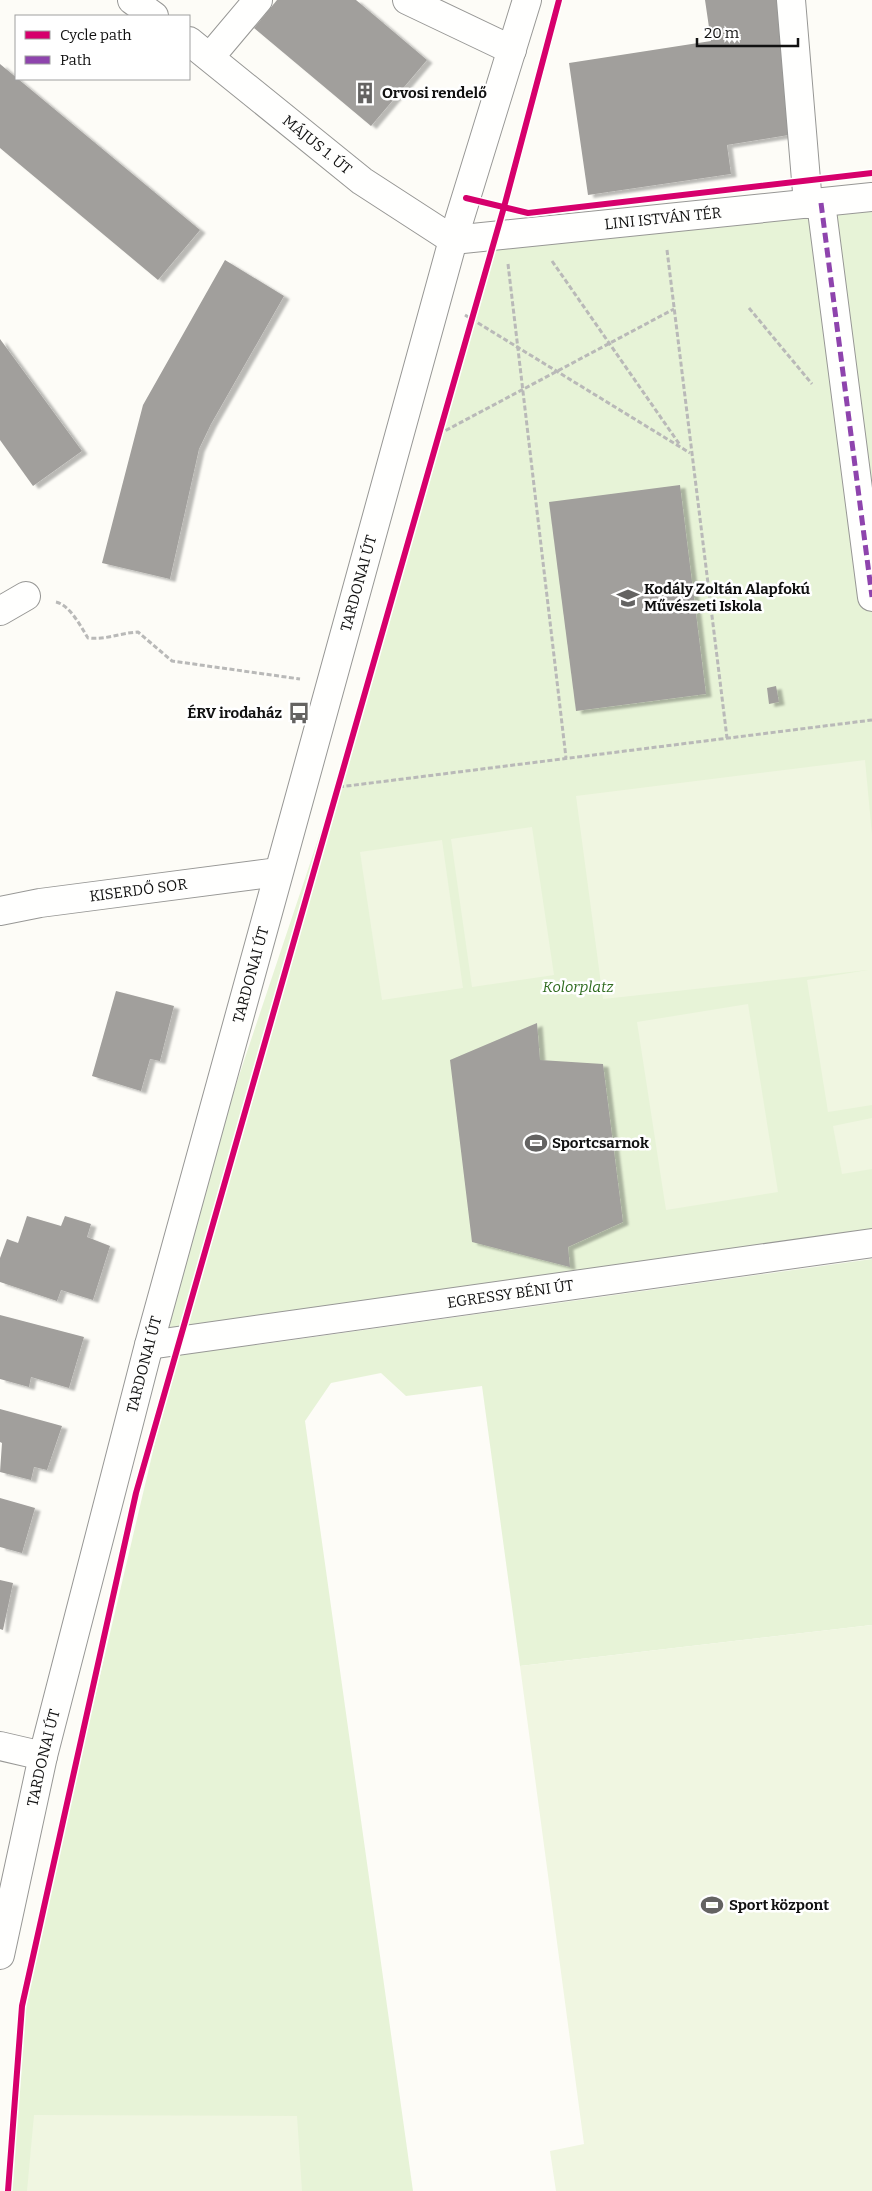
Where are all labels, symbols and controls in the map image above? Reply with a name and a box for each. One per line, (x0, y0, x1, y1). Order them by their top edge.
legend (15, 15, 190, 80)
scale bar (697, 15, 798, 47)
text: 20 m (704, 24, 740, 42)
text: Cycle path (60, 26, 132, 44)
text: Path (60, 51, 92, 69)
building icon: Orvosi rendelő (352, 80, 378, 106)
place label: Orvosi rendelő (382, 84, 487, 102)
street label: MÁJUS 1. ÚT (279, 111, 356, 178)
street label: LINI ISTVÁN TÉR (603, 203, 722, 233)
street label: TARDONAI ÚT (337, 533, 380, 634)
place label: Kodály Zoltán Alapfokú Művészeti Iskola (644, 580, 811, 615)
school or university icon: Kodály Zoltán Alapfokú Művészeti Iskola (615, 585, 641, 611)
bus stop icon: ÉRV irodaház (286, 700, 312, 726)
place label: ÉRV irodaház (187, 704, 282, 722)
street label: KISERDŐ SOR (89, 875, 188, 905)
street label: TARDONAI ÚT (229, 924, 273, 1025)
park label: Kolorplatz (543, 978, 613, 996)
sports icon: Sportcsarnok (523, 1130, 549, 1156)
place label: Sportcsarnok (552, 1134, 649, 1152)
street label: EGRESSY BÉNI ÚT (446, 1276, 575, 1312)
street label: TARDONAI ÚT (123, 1314, 166, 1415)
street label: TARDONAI ÚT (23, 1707, 64, 1808)
sports icon: Sport központ (699, 1892, 725, 1918)
place label: Sport központ (729, 1896, 829, 1914)

